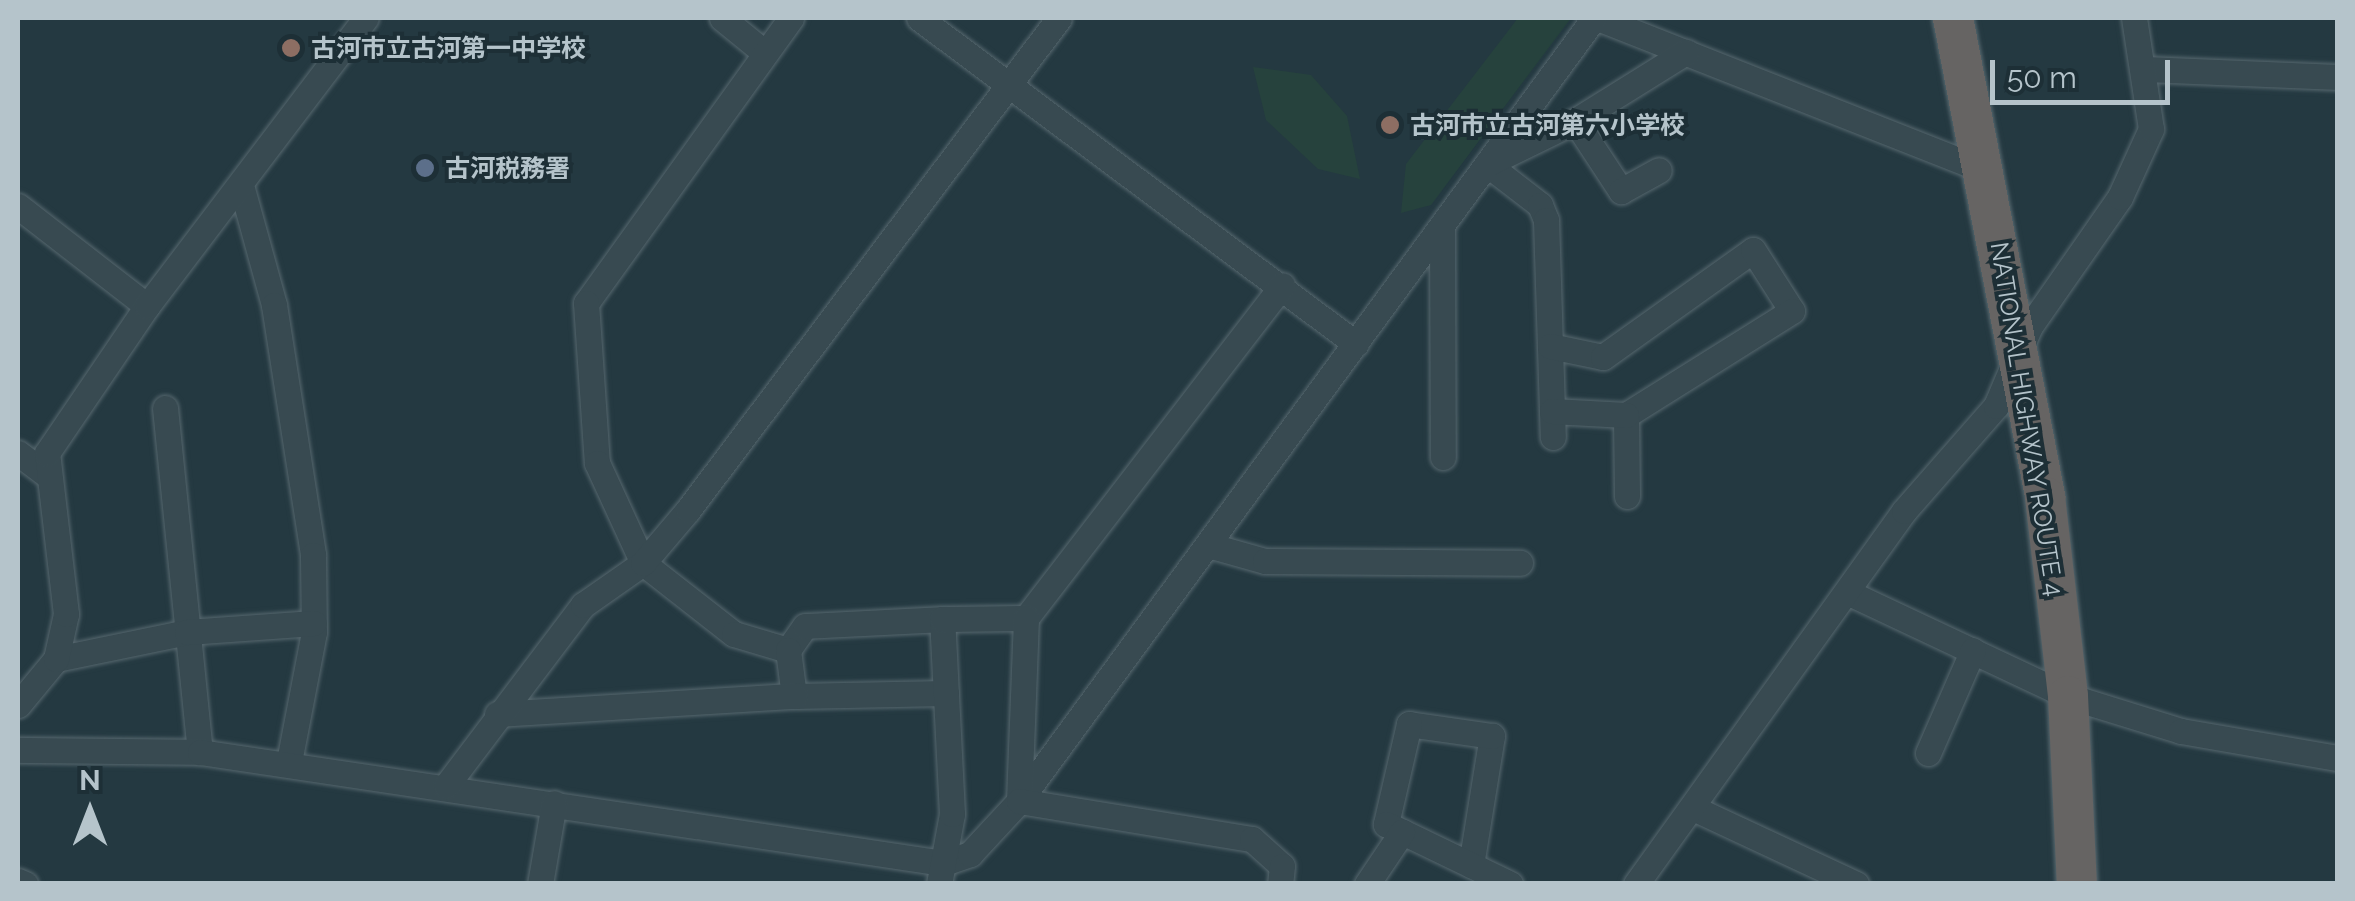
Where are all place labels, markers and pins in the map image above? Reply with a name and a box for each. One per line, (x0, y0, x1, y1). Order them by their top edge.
place label: 古河市立古河第一中学校 (311, 33, 586, 63)
marker: 古河市立古河第一中学校 (280, 37, 302, 59)
place label: 古河市立古河第六小学校 (1410, 110, 1685, 140)
marker: 古河市立古河第六小学校 (1379, 114, 1401, 136)
place label: 古河税務署 (445, 153, 570, 183)
marker: 古河税務署 (414, 157, 436, 179)

